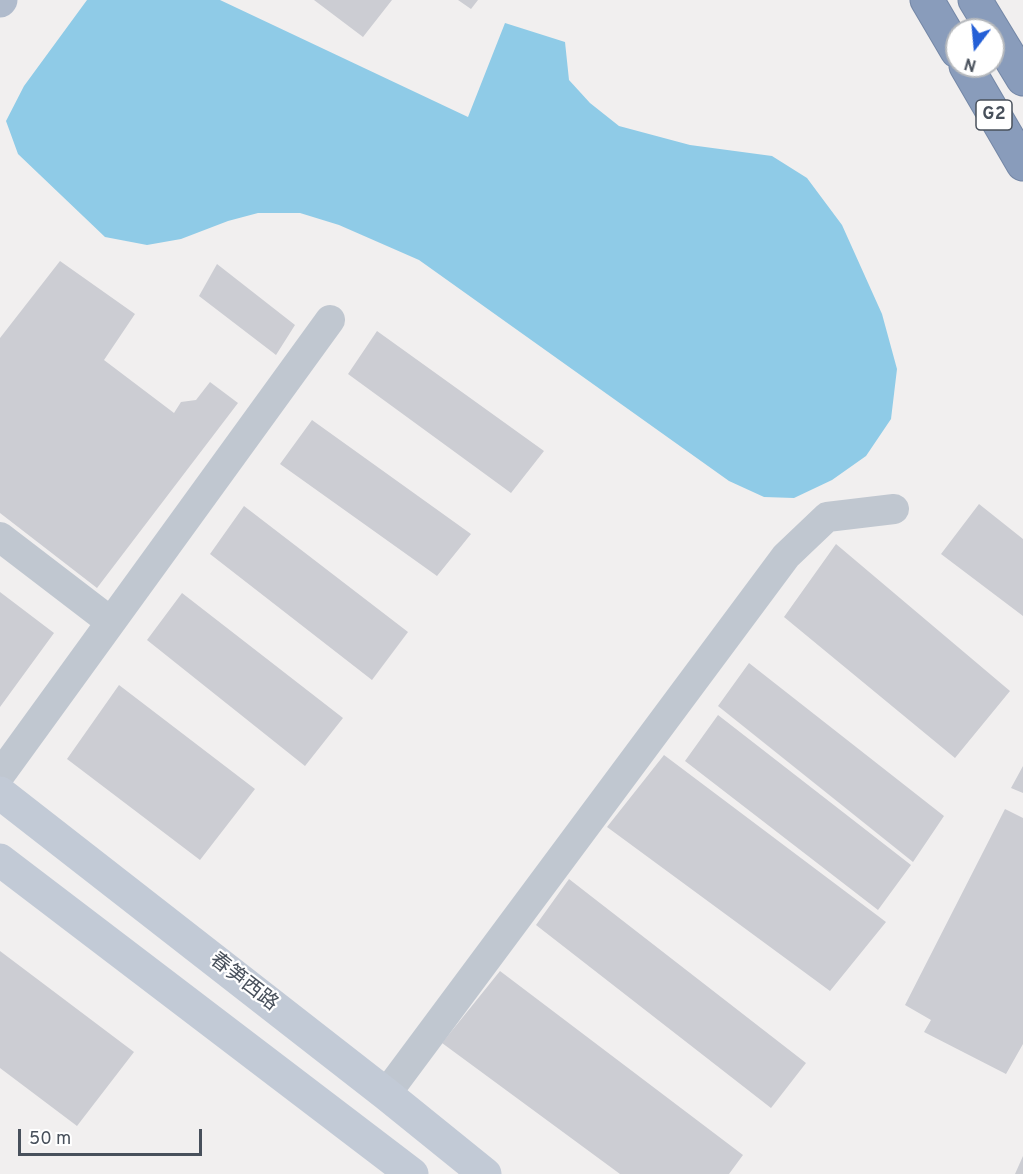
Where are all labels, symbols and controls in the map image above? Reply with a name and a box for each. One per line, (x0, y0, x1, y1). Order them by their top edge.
north arrow (945, 18, 1005, 78)
text: N (962, 52, 979, 75)
road number: G2 (976, 100, 1012, 130)
street label: 春笋西路 (204, 949, 282, 1017)
scale bar (21, 1117, 206, 1155)
text: 50 m (29, 1128, 71, 1151)

